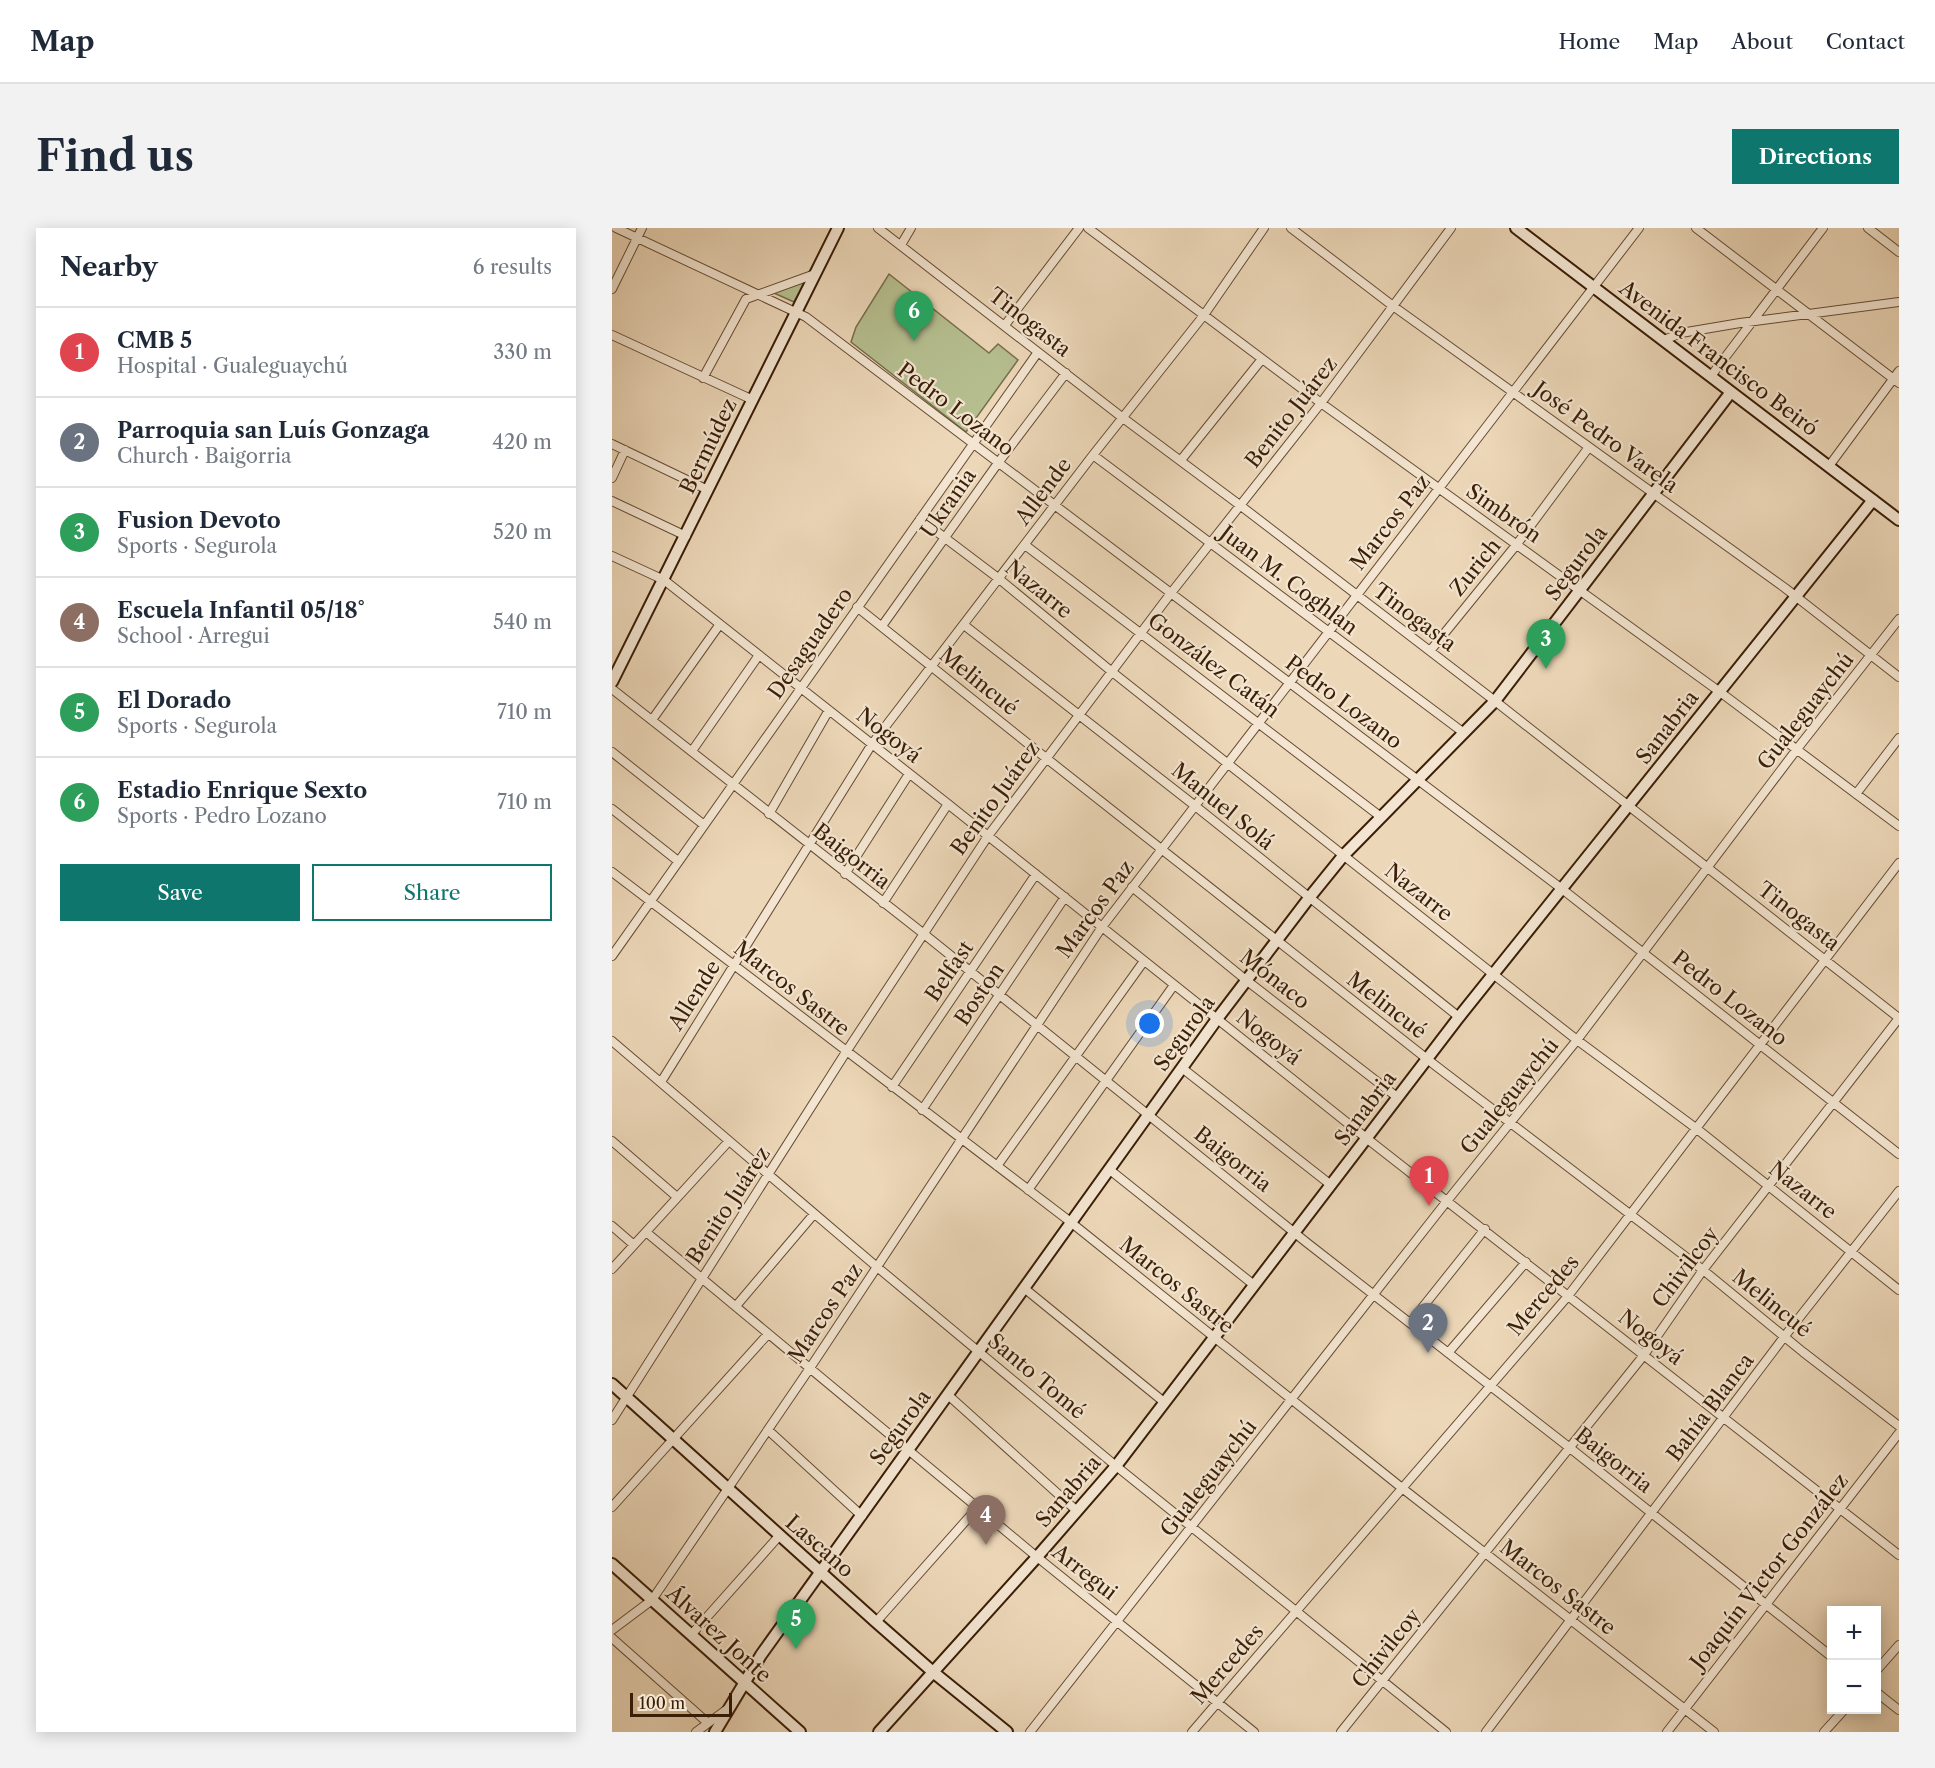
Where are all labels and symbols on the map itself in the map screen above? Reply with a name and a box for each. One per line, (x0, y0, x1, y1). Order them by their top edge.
street label: Avenida Francisco Beiró (1614, 274, 1823, 441)
street label: Tinogasta (984, 282, 1077, 362)
pin: 6 (894, 291, 934, 341)
street label: Benito Juárez (1240, 351, 1342, 473)
street label: Pedro Lozano (893, 357, 1019, 461)
street label: José Pedro Varela (1526, 374, 1684, 498)
street label: Bermúdez (674, 394, 742, 498)
street label: Allende (1009, 453, 1076, 530)
street label: Ukrania (915, 463, 981, 542)
street label: Marcos Paz (1345, 469, 1435, 575)
street label: Simbrón (1462, 478, 1546, 548)
street label: Juan M. Coghlan (1213, 518, 1363, 640)
street label: Segurola (1540, 520, 1613, 605)
street label: Zurich (1444, 533, 1506, 601)
street label: Nazarre (1000, 554, 1078, 624)
street label: Tinogasta (1369, 578, 1462, 657)
street label: Desaguadero (762, 583, 858, 703)
street label: González Catán (1143, 607, 1285, 723)
pin: 3 (1526, 620, 1566, 669)
street label: Melincué (935, 642, 1023, 720)
street label: Gualeguaychú (1752, 647, 1859, 774)
street label: Pedro Lozano (1281, 650, 1407, 754)
street label: Sanabria (1630, 684, 1704, 769)
street label: Nogoyá (852, 702, 927, 769)
street label: Benito Juárez (945, 736, 1045, 860)
street label: Manuel Solá (1167, 757, 1280, 855)
street label: Baigorria (808, 818, 896, 894)
street label: Marcos Paz (1051, 855, 1139, 963)
street label: Nazarre (1380, 858, 1458, 926)
street label: Tinogasta (1753, 876, 1846, 956)
street label: Marcos Sastre (729, 935, 855, 1041)
street label: Belfast (920, 935, 979, 1006)
street label: Mónaco (1235, 944, 1315, 1014)
street label: Pedro Lozano (1667, 945, 1793, 1051)
street label: Allende (662, 956, 725, 1035)
street label: Boston (949, 958, 1009, 1030)
street label: Melincué (1342, 966, 1432, 1044)
street label: Segurola (1148, 990, 1220, 1076)
street label: Nogoyá (1232, 1004, 1307, 1071)
your location (1135, 1009, 1164, 1038)
street label: Gualeguaychú (1455, 1033, 1563, 1159)
street label: Sanabria (1329, 1065, 1402, 1150)
street label: Baigorria (1189, 1121, 1277, 1197)
street label: Benito Juárez (681, 1142, 775, 1268)
pin: 1 (1410, 1156, 1448, 1206)
street label: Nazarre (1764, 1156, 1842, 1224)
street label: Chivilcoy (1647, 1222, 1724, 1312)
street label: Marcos Sastre (1115, 1231, 1239, 1339)
street label: Mercedes (1502, 1250, 1584, 1340)
street label: Marcos Paz (783, 1258, 867, 1368)
street label: Melincué (1728, 1264, 1816, 1342)
pin: 2 (1408, 1304, 1448, 1353)
street label: Nogoyá (1614, 1304, 1689, 1371)
street label: Santo Tomé (983, 1328, 1091, 1424)
street label: Bahía Blanca (1661, 1347, 1759, 1466)
street label: Segurola (864, 1384, 936, 1470)
street label: Gualeguaychú (1155, 1414, 1262, 1541)
street label: Baigorria (1570, 1422, 1658, 1498)
street label: Sanabria (1030, 1449, 1106, 1532)
street label: Joaquín Victor González (1683, 1468, 1853, 1676)
pin: 4 (966, 1496, 1006, 1545)
street label: Lascano (781, 1510, 859, 1582)
street label: Marcos Sastre (1495, 1534, 1621, 1640)
street label: Arregui (1047, 1538, 1122, 1605)
street label: Álvarez Jonte (661, 1580, 777, 1688)
pin: 5 (776, 1600, 816, 1649)
street label: Chivilcoy (1347, 1603, 1426, 1693)
street label: Mercedes (1186, 1619, 1268, 1709)
scale bar (630, 1690, 732, 1718)

